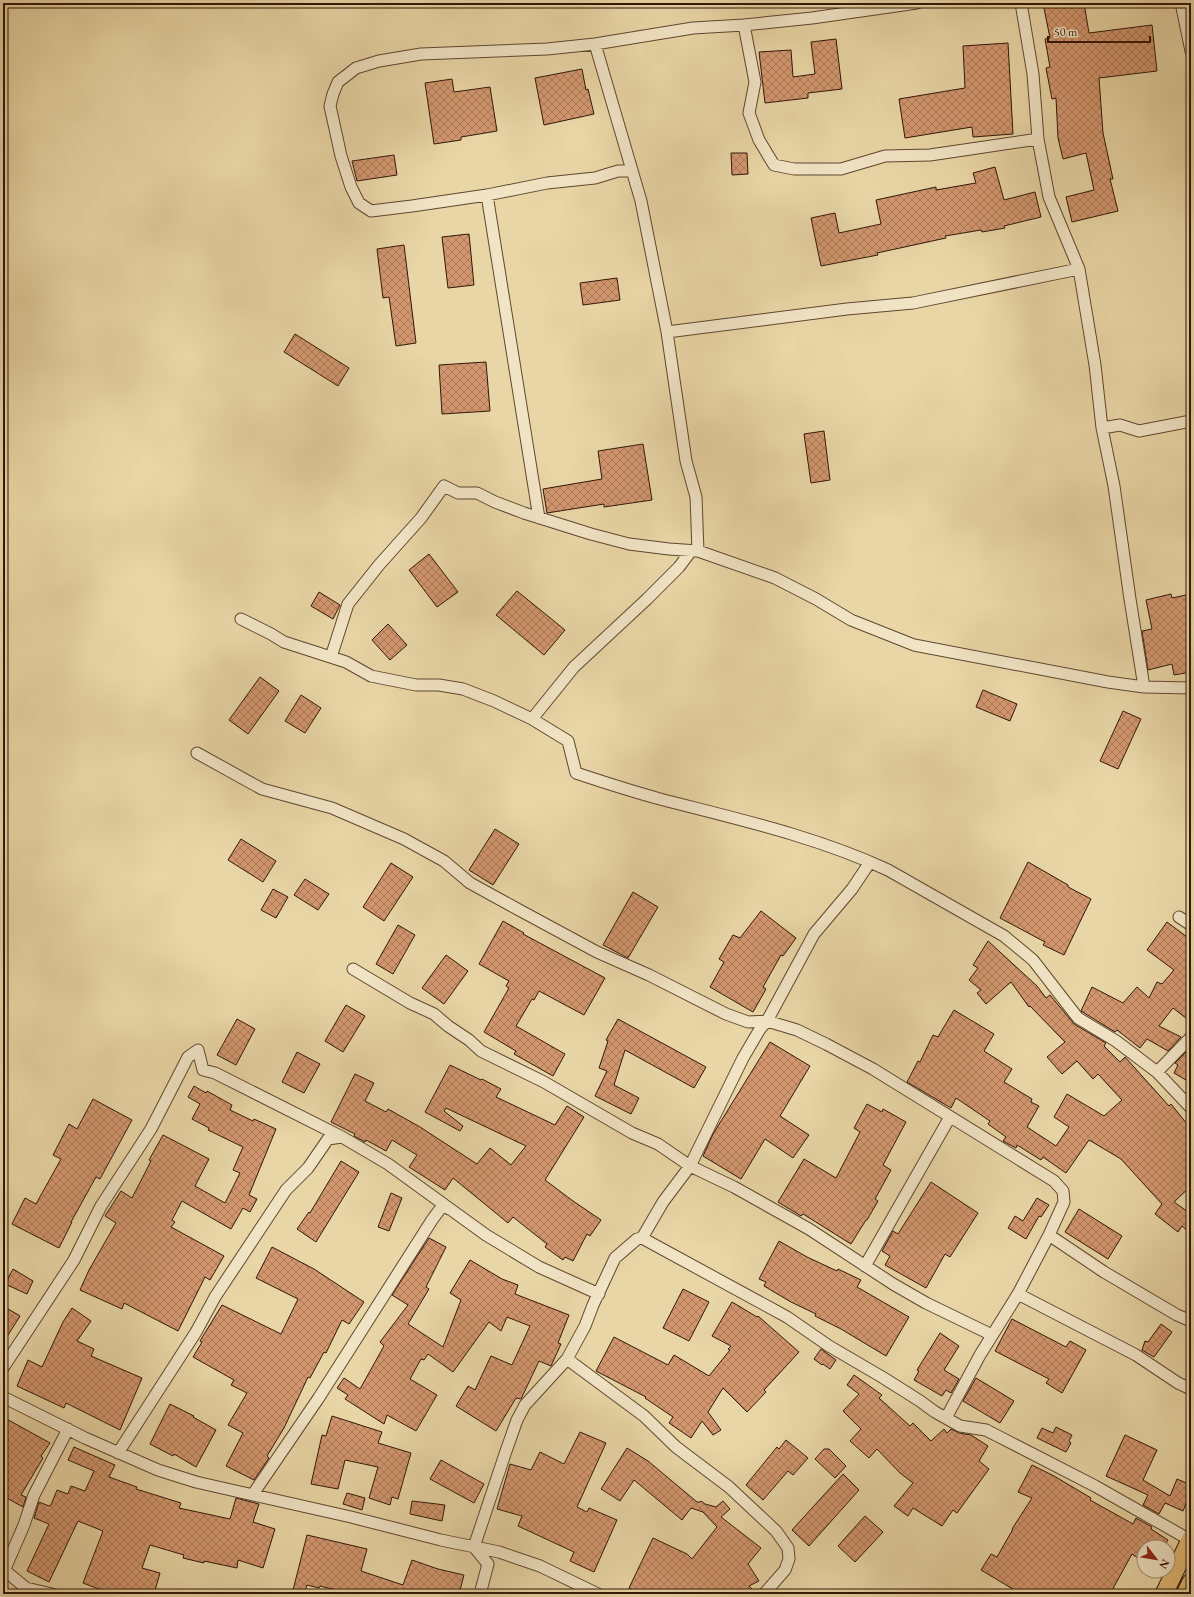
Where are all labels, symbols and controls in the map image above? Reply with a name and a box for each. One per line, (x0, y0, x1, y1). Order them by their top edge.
scale bar (1048, 18, 1150, 44)
text: 50 m (1054, 24, 1078, 40)
north arrow (1136, 1539, 1176, 1579)
text: N (1156, 1557, 1173, 1572)

